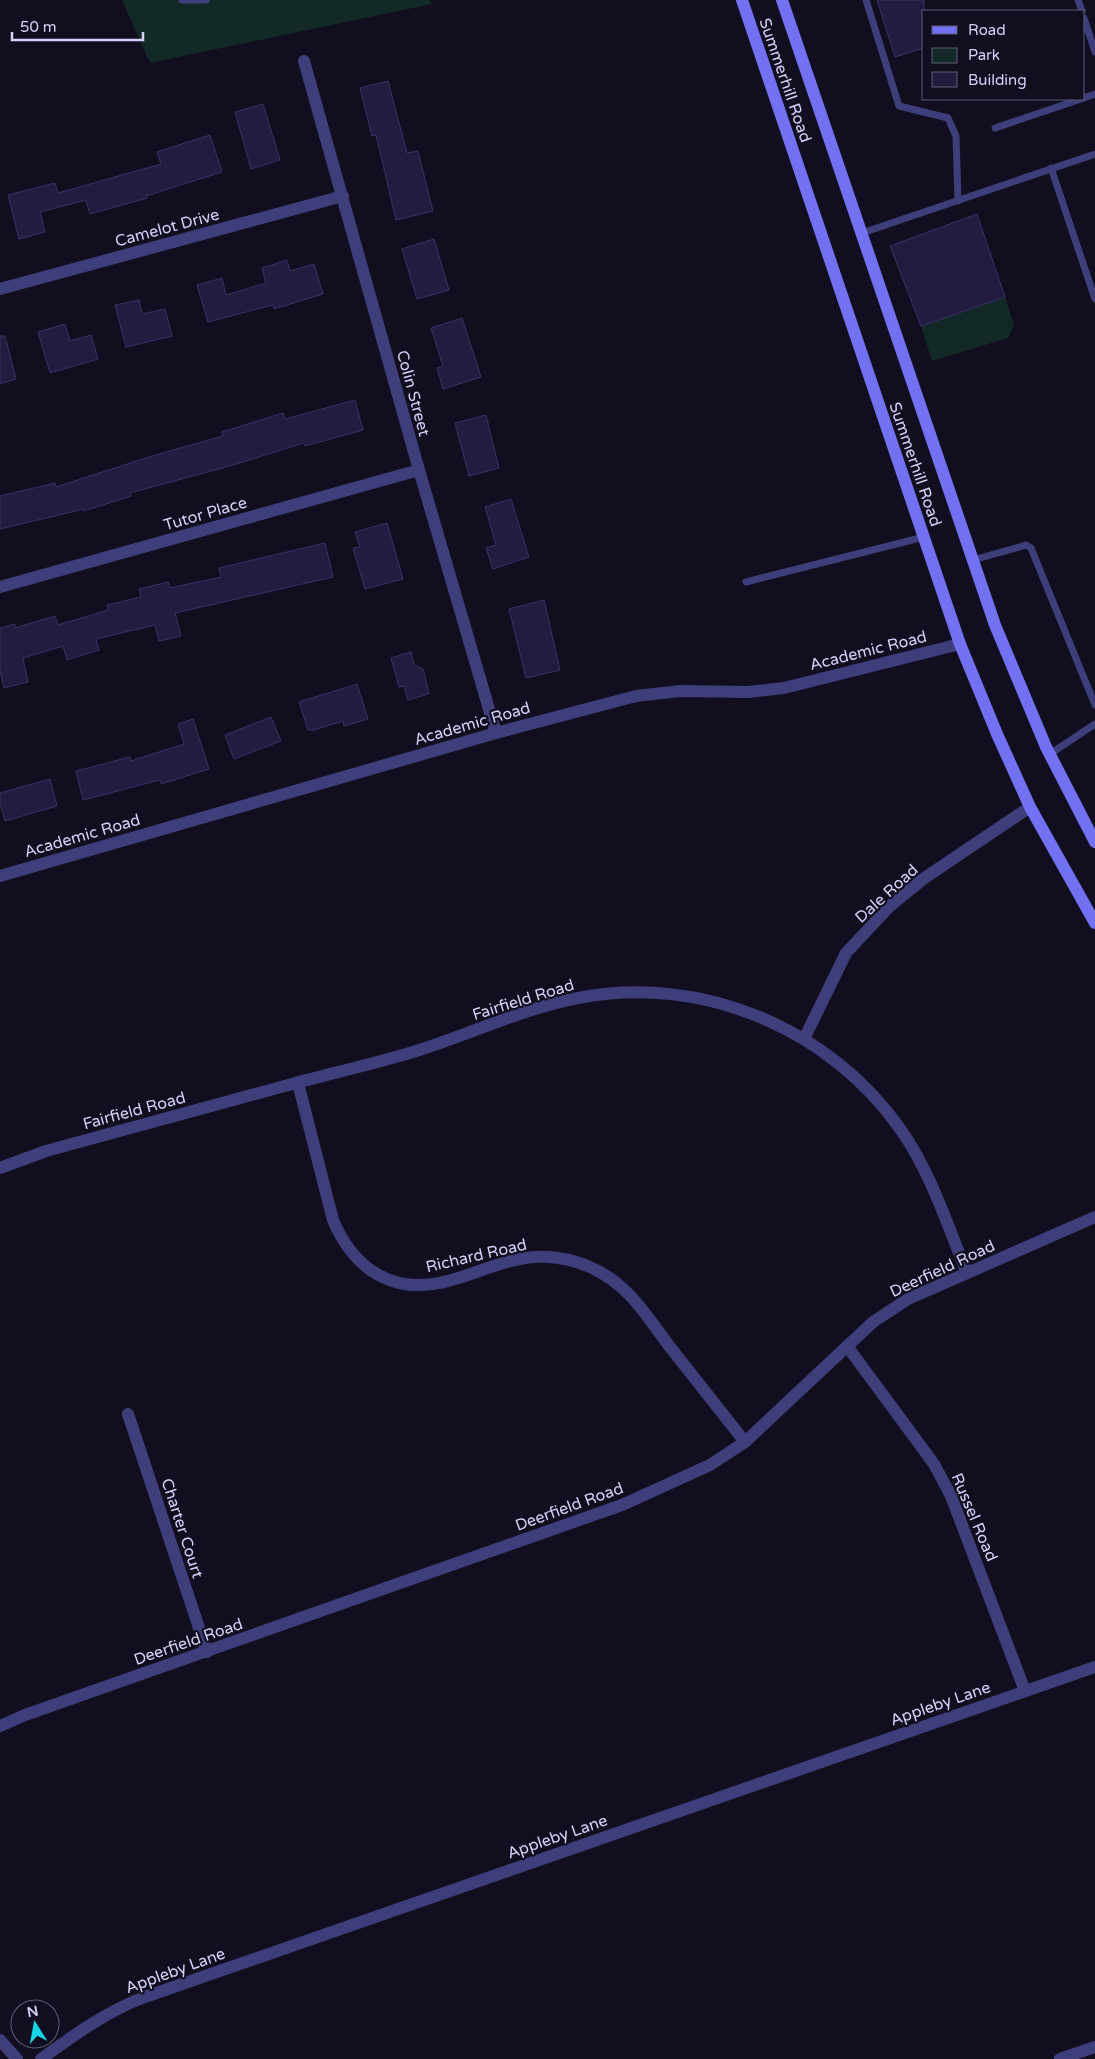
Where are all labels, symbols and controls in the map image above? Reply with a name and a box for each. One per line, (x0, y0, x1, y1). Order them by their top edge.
scale bar (12, 10, 144, 42)
legend (922, 10, 1085, 100)
street label: Summerhill Road (754, 16, 816, 145)
text: 50 m (20, 18, 57, 36)
text: Road (968, 21, 1006, 39)
text: Park (968, 46, 1000, 64)
text: Building (968, 71, 1027, 89)
street label: Camelot Drive (113, 204, 222, 251)
street label: Colin Street (392, 348, 434, 438)
street label: Summerhill Road (884, 400, 946, 529)
street label: Tutor Place (161, 493, 249, 535)
street label: Academic Road (808, 627, 929, 675)
street label: Academic Road (412, 698, 533, 750)
street label: Academic Road (22, 810, 143, 862)
street label: Dale Road (851, 860, 922, 927)
street label: Fairfield Road (470, 975, 577, 1025)
street label: Fairfield Road (81, 1088, 188, 1134)
street label: Richard Road (424, 1235, 529, 1277)
street label: Deerfield Road (887, 1236, 998, 1302)
street label: Russel Road (947, 1470, 1002, 1565)
street label: Charter Court (156, 1476, 208, 1581)
street label: Deerfield Road (513, 1478, 626, 1536)
street label: Deerfield Road (131, 1614, 245, 1670)
street label: Appleby Lane (888, 1677, 993, 1730)
street label: Appleby Lane (505, 1810, 610, 1863)
street label: Appleby Lane (123, 1944, 228, 1998)
north arrow (10, 1999, 60, 2049)
text: N (25, 2002, 40, 2021)

